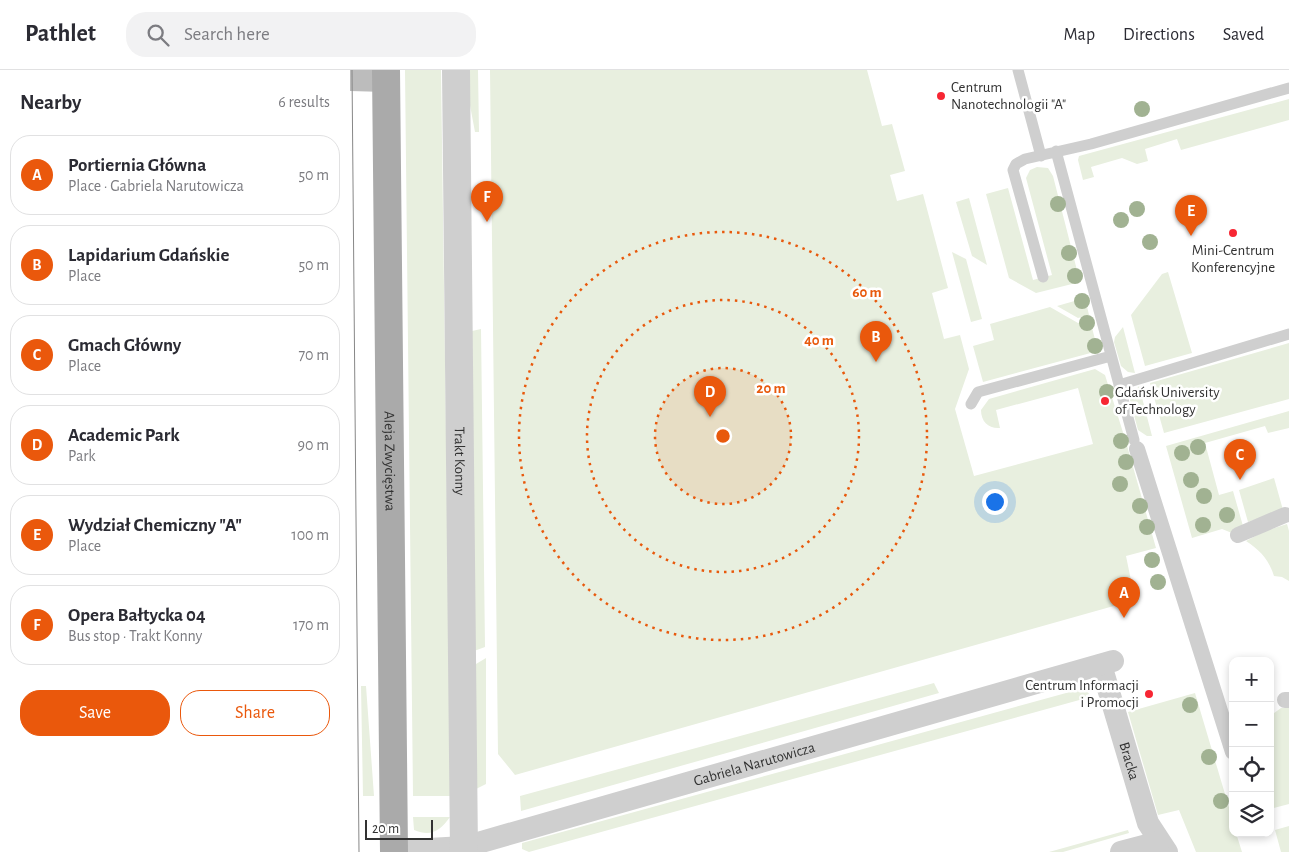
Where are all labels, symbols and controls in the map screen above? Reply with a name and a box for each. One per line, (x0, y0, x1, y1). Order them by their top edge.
search box (126, 12, 476, 57)
icon: search (144, 21, 172, 49)
text: Pathlet (25, 22, 96, 46)
text: Search here (184, 25, 270, 44)
text: Map (1064, 26, 1095, 44)
text: Directions (1123, 26, 1195, 44)
text: Saved (1223, 26, 1264, 44)
place label: Centrum Nanotechnologii "A" (951, 80, 1066, 112)
marker: Centrum Nanotechnologii "A" (935, 90, 947, 102)
text: Nearby (20, 92, 81, 113)
text: 6 results (278, 94, 330, 110)
text: Portiernia Główna (68, 156, 206, 175)
text: A (32, 167, 42, 183)
text: 50 m (298, 167, 329, 183)
text: Place · Gabriela Narutowicza (68, 178, 244, 194)
pin: F (471, 181, 503, 222)
pin: E (1175, 195, 1207, 236)
marker: Mini-Centrum Konferencyjne (1227, 227, 1239, 239)
place label: Mini-Centrum Konferencyjne (1191, 243, 1275, 275)
text: Lapidarium Gdańskie (68, 246, 230, 265)
text: B (32, 257, 42, 273)
text: 50 m (298, 257, 329, 273)
text: Place (68, 268, 101, 284)
text: 60 m (852, 285, 882, 300)
pin: B (860, 321, 892, 362)
text: 40 m (804, 333, 834, 348)
text: Gmach Główny (68, 336, 181, 355)
text: C (33, 347, 41, 363)
text: 70 m (298, 347, 329, 363)
text: Place (68, 358, 101, 374)
pin: D (694, 376, 726, 417)
text: 20 m (756, 381, 786, 396)
place label: Gdańsk University of Technology (1115, 385, 1220, 417)
marker: Gdańsk University of Technology (1099, 395, 1111, 407)
street label: Aleja Zwycięstwa (381, 411, 398, 511)
text: Academic Park (68, 426, 180, 445)
street label: Trakt Konny (452, 427, 467, 496)
centre of rings (714, 427, 732, 445)
text: D (32, 437, 42, 453)
text: 90 m (298, 437, 329, 453)
pin: C (1224, 439, 1256, 480)
text: Park (68, 448, 96, 464)
your location (982, 489, 1008, 515)
text: Wydział Chemiczny "A" (68, 516, 242, 535)
text: E (33, 527, 41, 543)
text: 100 m (291, 527, 329, 543)
text: Place (68, 538, 101, 554)
pin: A (1108, 577, 1140, 618)
text: Opera Bałtycka 04 (68, 606, 206, 625)
text: F (33, 617, 41, 633)
text: 170 m (293, 617, 329, 633)
text: Bus stop · Trakt Konny (68, 628, 202, 644)
map controls (1229, 657, 1274, 837)
button: + (1229, 657, 1274, 702)
place label: Centrum Informacji i Promocji (1025, 678, 1139, 710)
marker: Centrum Informacji i Promocji (1143, 688, 1155, 700)
button: Save (20, 690, 170, 736)
button: Share (180, 690, 330, 736)
button: − (1229, 702, 1274, 747)
street label: Gabriela Narutowicza (692, 740, 817, 789)
street label: Bracka (1116, 740, 1142, 782)
button: locate (1229, 747, 1274, 792)
button: layers (1229, 792, 1274, 837)
scale bar (365, 817, 432, 840)
text: 20 m (372, 822, 399, 836)

